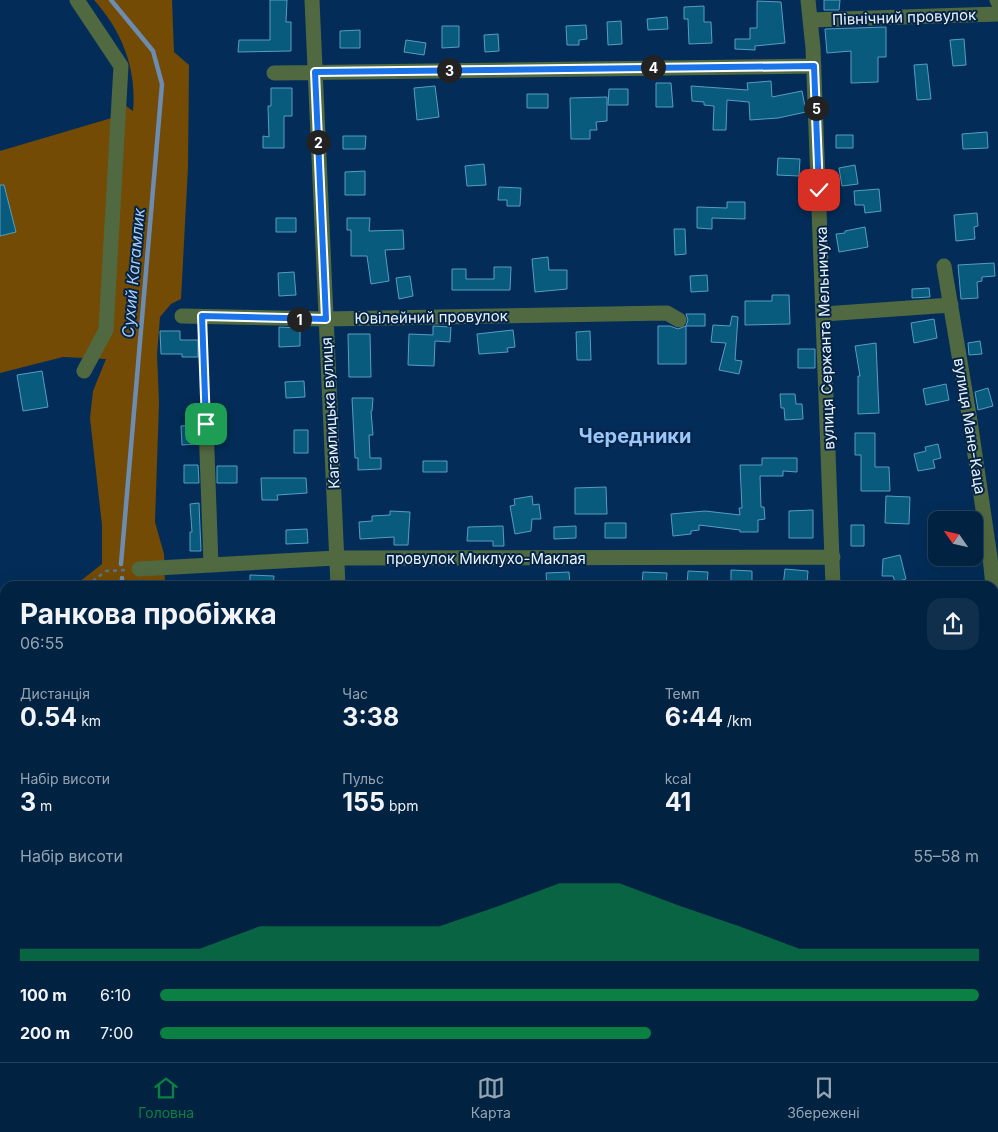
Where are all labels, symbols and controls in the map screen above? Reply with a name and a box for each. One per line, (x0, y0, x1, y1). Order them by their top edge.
street label: Північний провулок (832, 5, 976, 29)
pin: 4 (640, 54, 666, 80)
pin: 3 (436, 58, 462, 82)
text: 4 (649, 59, 658, 76)
text: 3 (445, 62, 454, 79)
pin: 5 (804, 96, 828, 120)
text: 5 (812, 100, 821, 117)
pin: 2 (306, 130, 330, 154)
text: 2 (314, 134, 323, 151)
pin (798, 169, 840, 211)
icon: check (805, 176, 833, 204)
water label: Сухий Кагамлик (117, 206, 149, 339)
street label: вулиця Сержанта Мельничука (812, 226, 838, 450)
pin: 1 (286, 306, 312, 332)
street label: Ювілейний провулок (354, 306, 508, 328)
text: 1 (296, 311, 303, 328)
street label: Кагамлицька вулиця (317, 337, 343, 489)
street label: вулиця Мане-Каца (950, 357, 990, 495)
pin (185, 403, 227, 445)
icon: arrive (192, 410, 220, 438)
district label: Чередники (579, 424, 691, 448)
north arrow (928, 511, 982, 566)
map controls (928, 511, 983, 566)
street label: провулок Миклухо-Маклая (386, 549, 586, 568)
text: Ранкова пробіжка (20, 597, 277, 631)
button: share (927, 598, 979, 650)
text: 06:55 (20, 633, 64, 653)
text: Дистанція (20, 685, 90, 702)
text: Час (342, 685, 368, 702)
text: Темп (665, 685, 700, 702)
text: 0.54 (20, 702, 77, 732)
text: 3:38 (342, 702, 399, 732)
text: 6:44 (665, 702, 723, 732)
text: km (77, 712, 101, 729)
text: /km (723, 712, 752, 729)
text: Набір висоти (20, 770, 110, 787)
text: Пульс (342, 770, 384, 787)
text: kcal (665, 770, 691, 787)
text: 3 (20, 787, 36, 817)
text: 155 (342, 787, 385, 817)
text: 41 (665, 787, 691, 817)
text: m (36, 797, 52, 814)
text: bpm (385, 797, 418, 814)
text: Набір висоти (20, 846, 123, 866)
text: 55–58 m (913, 846, 979, 866)
text: 100 m (20, 985, 67, 1005)
text: 6:10 (100, 985, 131, 1005)
text: 200 m (20, 1023, 70, 1043)
text: 7:00 (100, 1023, 133, 1043)
tab: Головна (138, 1074, 194, 1121)
tab: Карта (471, 1074, 511, 1121)
tab: Збережені (787, 1074, 860, 1121)

